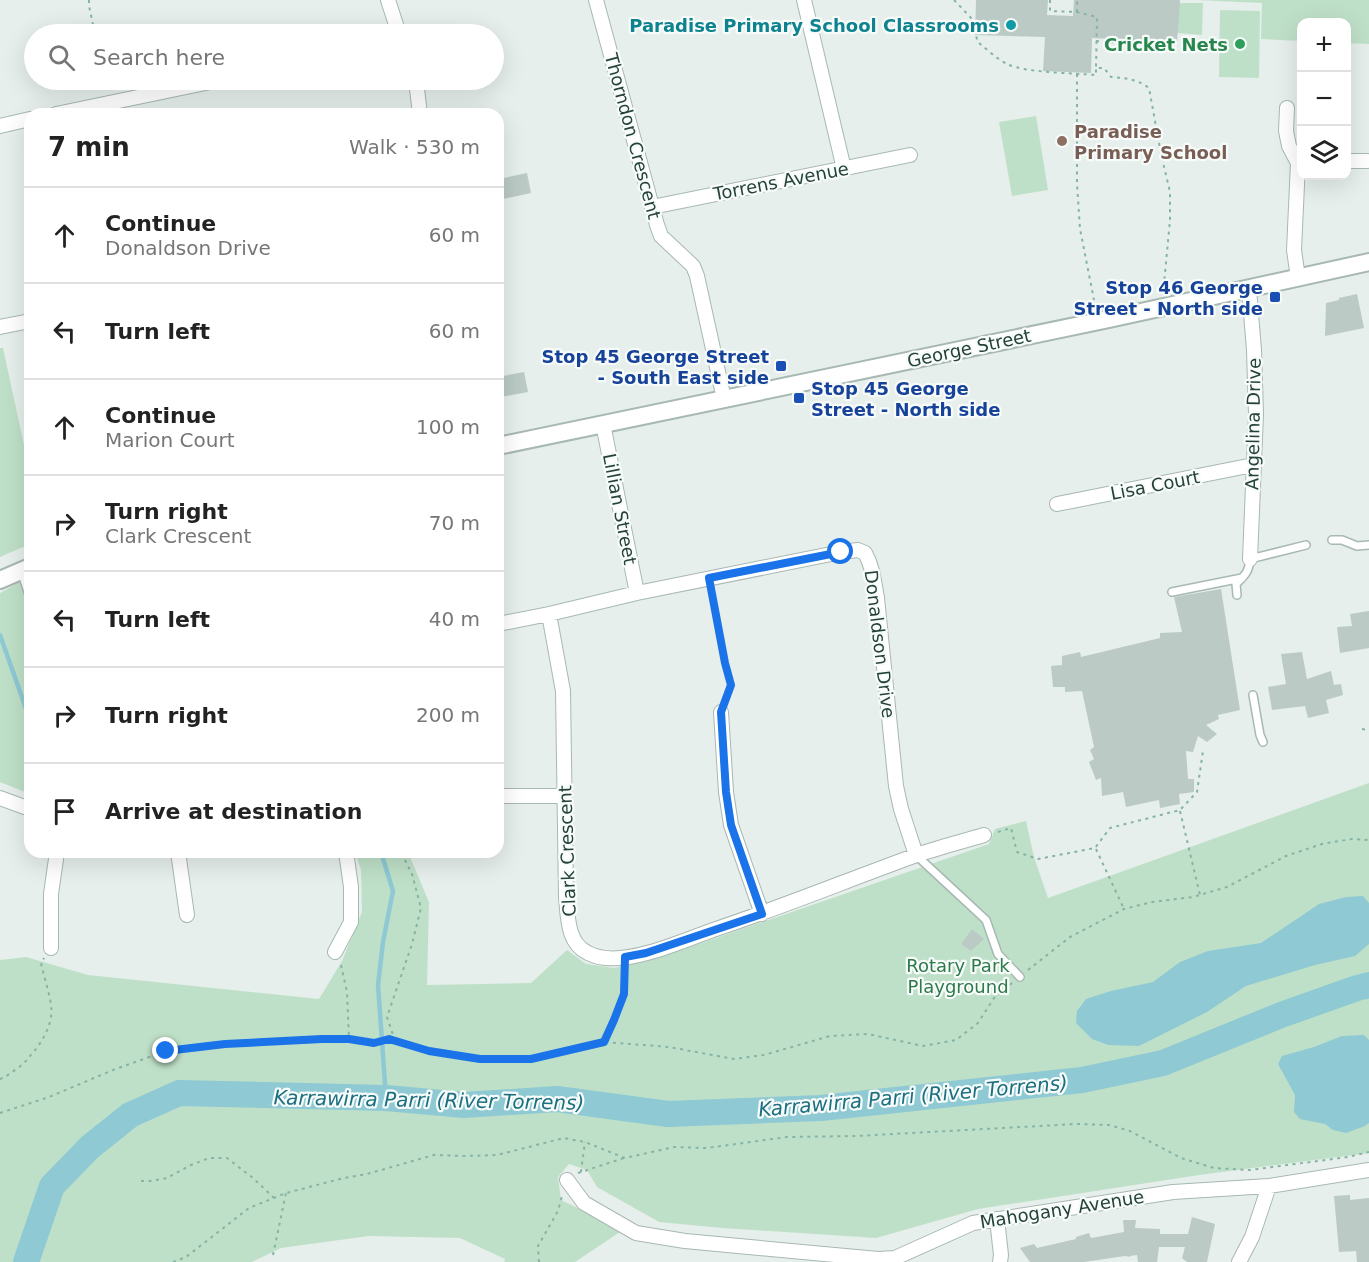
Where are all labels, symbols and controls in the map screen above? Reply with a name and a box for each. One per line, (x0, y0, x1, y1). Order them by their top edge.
place label: Paradise Primary School Classrooms (629, 15, 999, 36)
marker: Paradise Primary School Classrooms (1004, 18, 1018, 32)
map controls (1297, 18, 1351, 180)
button: + (1297, 18, 1351, 72)
search box (24, 24, 504, 90)
place label: Cricket Nets (1104, 34, 1228, 55)
marker: Cricket Nets (1233, 37, 1247, 51)
icon: search (45, 41, 78, 74)
text: Search here (93, 45, 225, 70)
street label: Thorndon Crescent (600, 50, 665, 221)
button: − (1297, 72, 1351, 126)
place label: Paradise Primary School (1074, 121, 1227, 163)
button: layers (1297, 126, 1351, 180)
text: 7 min (48, 132, 130, 162)
marker: Paradise Primary School (1055, 134, 1069, 148)
text: Walk · 530 m (349, 135, 480, 159)
street label: Torrens Avenue (711, 158, 850, 205)
text: Continue (105, 211, 216, 236)
icon: ahead (48, 219, 81, 252)
text: 60 m (429, 223, 480, 247)
text: Donaldson Drive (105, 236, 271, 260)
place label: Stop 46 George Street - North side (1074, 277, 1263, 319)
marker: Stop 46 George Street - North side (1268, 290, 1282, 304)
icon: left (48, 315, 81, 348)
text: Turn left (105, 319, 210, 344)
text: 60 m (429, 319, 480, 343)
street label: George Street (905, 325, 1033, 371)
place label: Stop 45 George Street - South East side (542, 346, 769, 388)
street label: Angelina Drive (1241, 358, 1265, 490)
marker: Stop 45 George Street - South East side (774, 359, 788, 373)
place label: Stop 45 George Street - North side (811, 378, 1000, 420)
marker: Stop 45 George Street - North side (792, 391, 806, 405)
text: Continue (105, 403, 216, 428)
icon: ahead (48, 411, 81, 444)
text: 100 m (416, 415, 480, 439)
text: Marion Court (105, 428, 235, 452)
street label: Lillian Street (599, 452, 641, 566)
street label: Lisa Court (1109, 466, 1201, 504)
text: Turn right (105, 499, 228, 524)
icon: right (48, 507, 81, 540)
text: 70 m (429, 511, 480, 535)
text: Clark Crescent (105, 524, 251, 548)
route start (827, 538, 853, 564)
street label: Donaldson Drive (860, 569, 900, 719)
icon: left (48, 603, 81, 636)
text: Turn left (105, 607, 210, 632)
text: 40 m (429, 607, 480, 631)
icon: right (48, 699, 81, 732)
text: Turn right (105, 703, 228, 728)
text: 200 m (416, 703, 480, 727)
street label: Clark Crescent (554, 785, 580, 917)
icon: arrive (48, 795, 81, 828)
text: Arrive at destination (105, 799, 362, 824)
park label: Rotary Park Playground (906, 955, 1010, 997)
route end (152, 1037, 178, 1063)
water label: Karrawirra Parri (River Torrens) (757, 1071, 1069, 1121)
water label: Karrawirra Parri (River Torrens) (274, 1085, 584, 1115)
street label: Mahogany Avenue (978, 1186, 1146, 1232)

